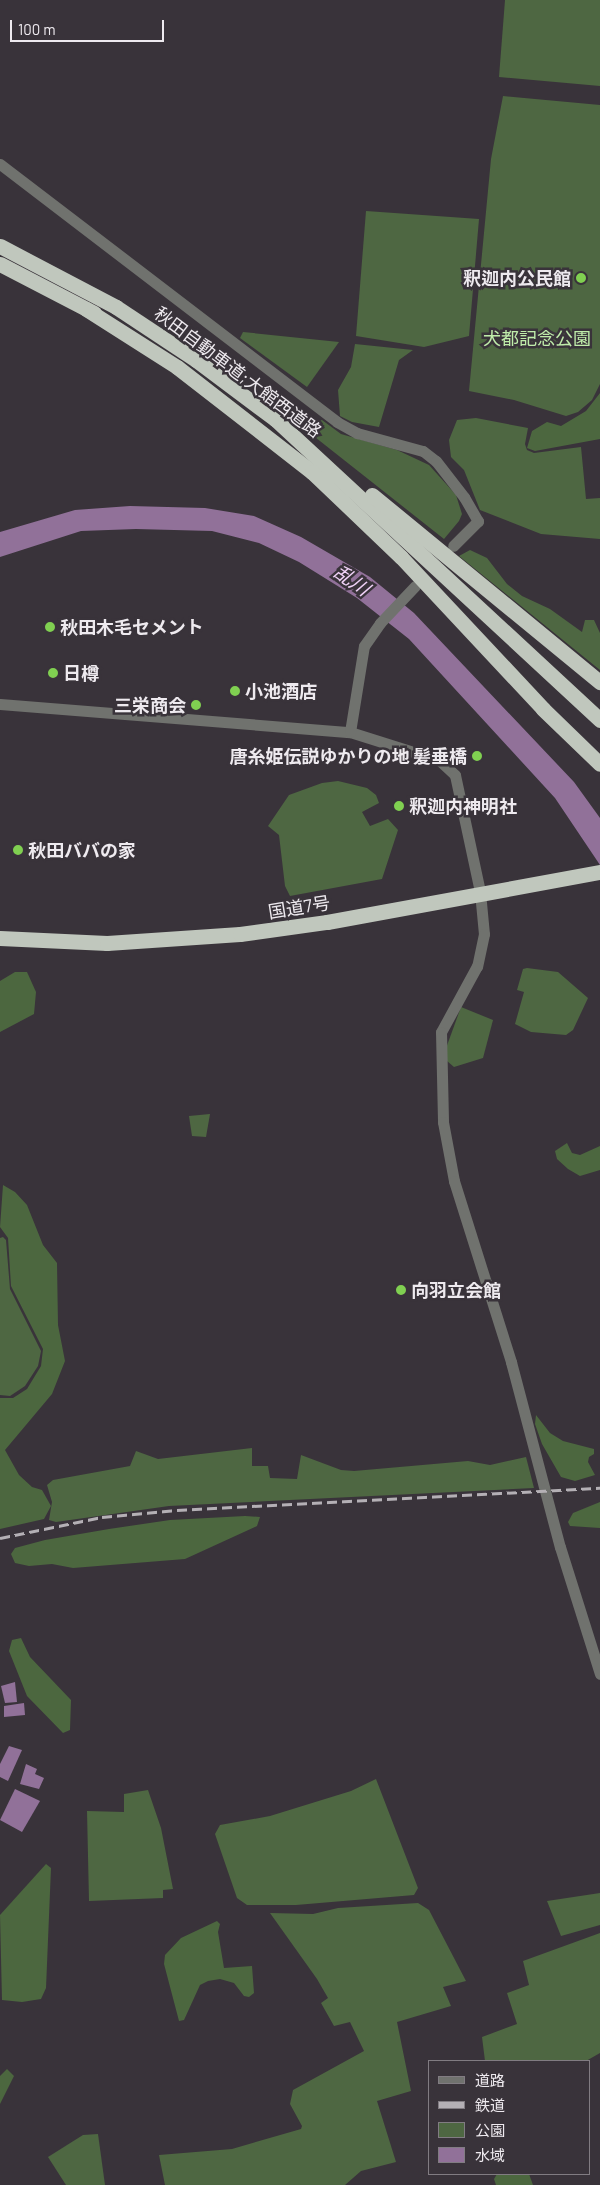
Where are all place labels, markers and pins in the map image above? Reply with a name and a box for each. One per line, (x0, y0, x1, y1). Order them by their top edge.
place label: 釈迦内公民館 (463, 267, 571, 289)
marker: 釈迦内公民館 (575, 272, 587, 284)
place label: 秋田木毛セメント (60, 616, 204, 638)
marker: 秋田木毛セメント (44, 621, 56, 633)
place label: 日樽 (63, 662, 99, 684)
marker: 日樽 (47, 667, 59, 679)
place label: 小池酒店 (245, 680, 317, 702)
marker: 小池酒店 (229, 685, 241, 697)
place label: 三栄商会 (114, 694, 186, 716)
marker: 三栄商会 (190, 699, 202, 711)
place label: 唐糸姫伝説ゆかりの地 髪垂橋 (229, 745, 467, 767)
marker: 唐糸姫伝説ゆかりの地 髪垂橋 (471, 750, 483, 762)
place label: 釈迦内神明社 (409, 795, 517, 817)
marker: 釈迦内神明社 (393, 800, 405, 812)
place label: 秋田ババの家 (28, 839, 136, 861)
marker: 秋田ババの家 (12, 844, 24, 856)
place label: 向羽立会館 (411, 1279, 501, 1301)
marker: 向羽立会館 (395, 1284, 407, 1296)

